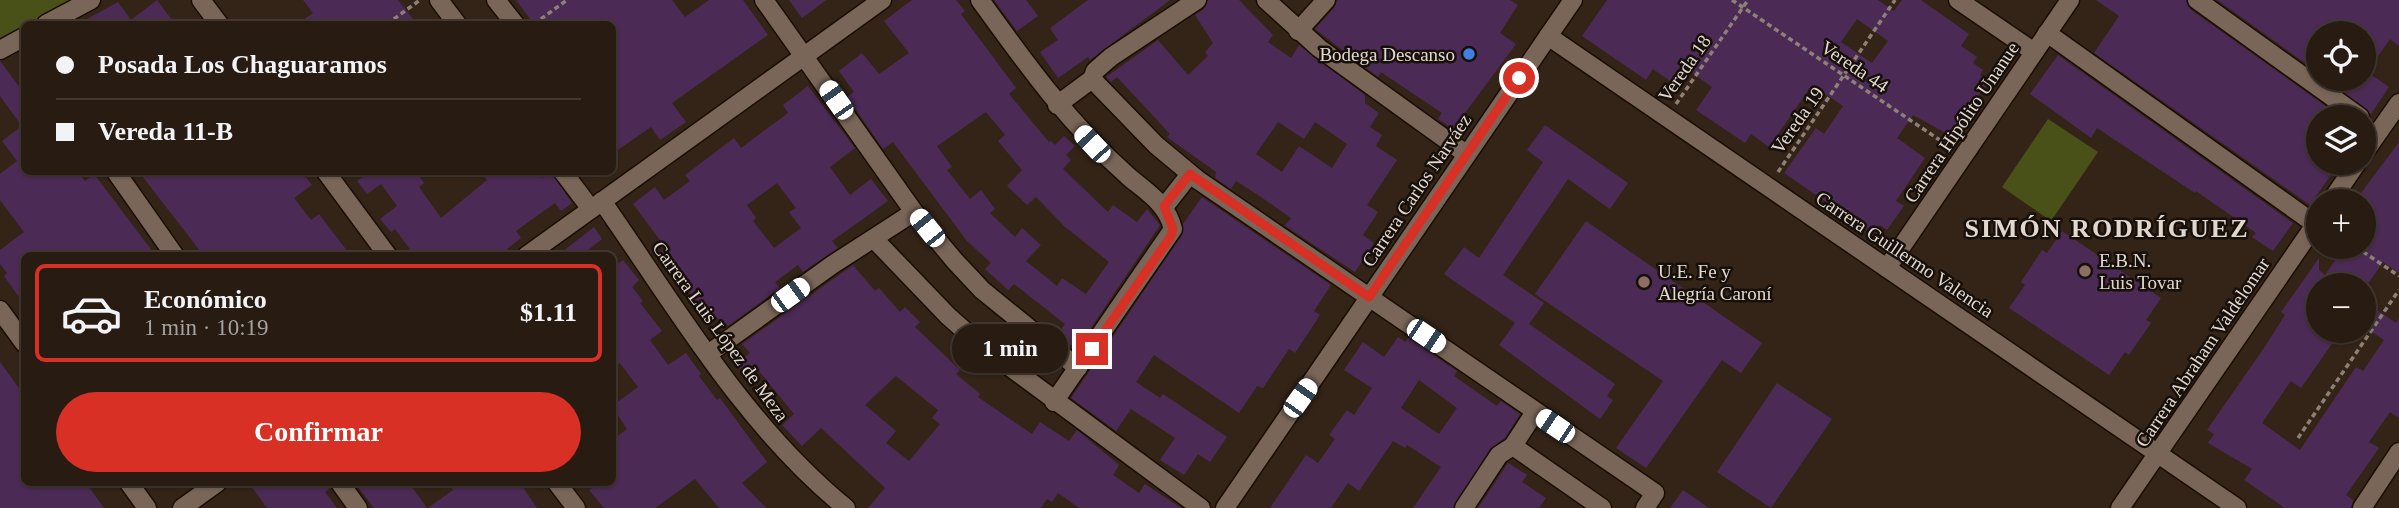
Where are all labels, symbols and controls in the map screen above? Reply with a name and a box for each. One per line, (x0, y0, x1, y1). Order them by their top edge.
map controls (2306, 21, 2376, 343)
button: locate (2306, 21, 2376, 91)
street label: Vereda 18 (1654, 31, 1715, 106)
street label: Vereda 44 (1817, 36, 1893, 97)
street label: Carrera Hipólito Unanue (1900, 38, 2023, 206)
place label: Bodega Descanso (1319, 44, 1455, 65)
marker: Bodega Descanso (1461, 46, 1477, 62)
text: Posada Los Chaguaramos (98, 50, 387, 79)
route start (1503, 62, 1535, 94)
car (816, 77, 857, 123)
street label: Vereda 19 (1767, 83, 1828, 158)
button: layers (2306, 105, 2376, 175)
street label: Carrera Carlos Narváez (1358, 110, 1475, 270)
text: Vereda 11-B (98, 117, 233, 146)
car (1070, 121, 1115, 167)
street label: Carrera Guillermo Valencia (1812, 187, 1998, 322)
button: + (2306, 189, 2376, 259)
car (906, 205, 949, 251)
district label: SIMÓN RODRÍGUEZ (1965, 214, 2249, 243)
street label: Carrera Luis López de Meza (648, 237, 793, 426)
place label: E.B.N. Luis Tovar (2099, 250, 2182, 293)
street label: Carrera Abraham Valdelomar (2131, 253, 2274, 451)
place label: U.E. Fe y Alegría Caroní (1658, 261, 1772, 304)
marker: E.B.N. Luis Tovar (2077, 263, 2093, 279)
button: − (2306, 273, 2376, 343)
car (767, 274, 814, 316)
marker: U.E. Fe y Alegría Caroní (1636, 274, 1652, 290)
icon: car (60, 282, 123, 345)
text: Económico (144, 285, 267, 314)
text: $1.11 (520, 298, 577, 327)
text: 1 min · 10:19 (144, 315, 269, 340)
car (1403, 316, 1450, 356)
callout: 1 min (952, 324, 1068, 374)
route end (1076, 333, 1108, 365)
text: 1 min (982, 336, 1038, 361)
car (1280, 375, 1321, 421)
button: Confirmar (56, 392, 581, 472)
car (1532, 406, 1579, 446)

